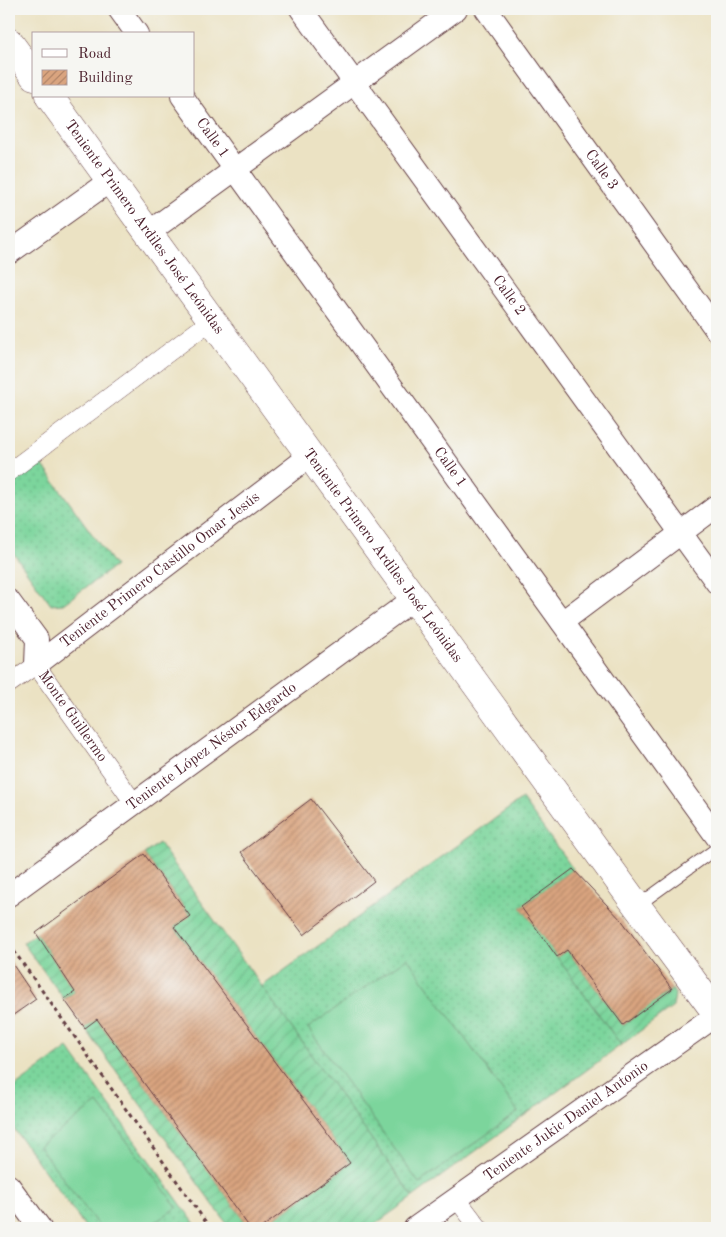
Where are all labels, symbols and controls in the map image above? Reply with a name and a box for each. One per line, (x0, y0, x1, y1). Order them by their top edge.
legend (32, 32, 195, 98)
text: Road (78, 47, 112, 62)
text: Building (78, 71, 133, 86)
street label: Calle 1 (193, 115, 232, 161)
street label: Teniente Primero Ardiles José Leónidas (62, 117, 227, 337)
street label: Calle 3 (582, 147, 621, 193)
street label: Calle 2 (489, 273, 528, 318)
street label: Calle 1 (431, 445, 469, 490)
street label: Teniente Primero Ardiles José Leónidas (300, 446, 465, 665)
street label: Teniente Primero Castillo Omar Jesús (57, 490, 263, 651)
street label: Monte Guillermo (35, 668, 110, 765)
street label: Teniente López Néstor Edgardo (124, 680, 299, 814)
street label: Teniente Jukic Daniel Antonio (481, 1058, 651, 1184)

